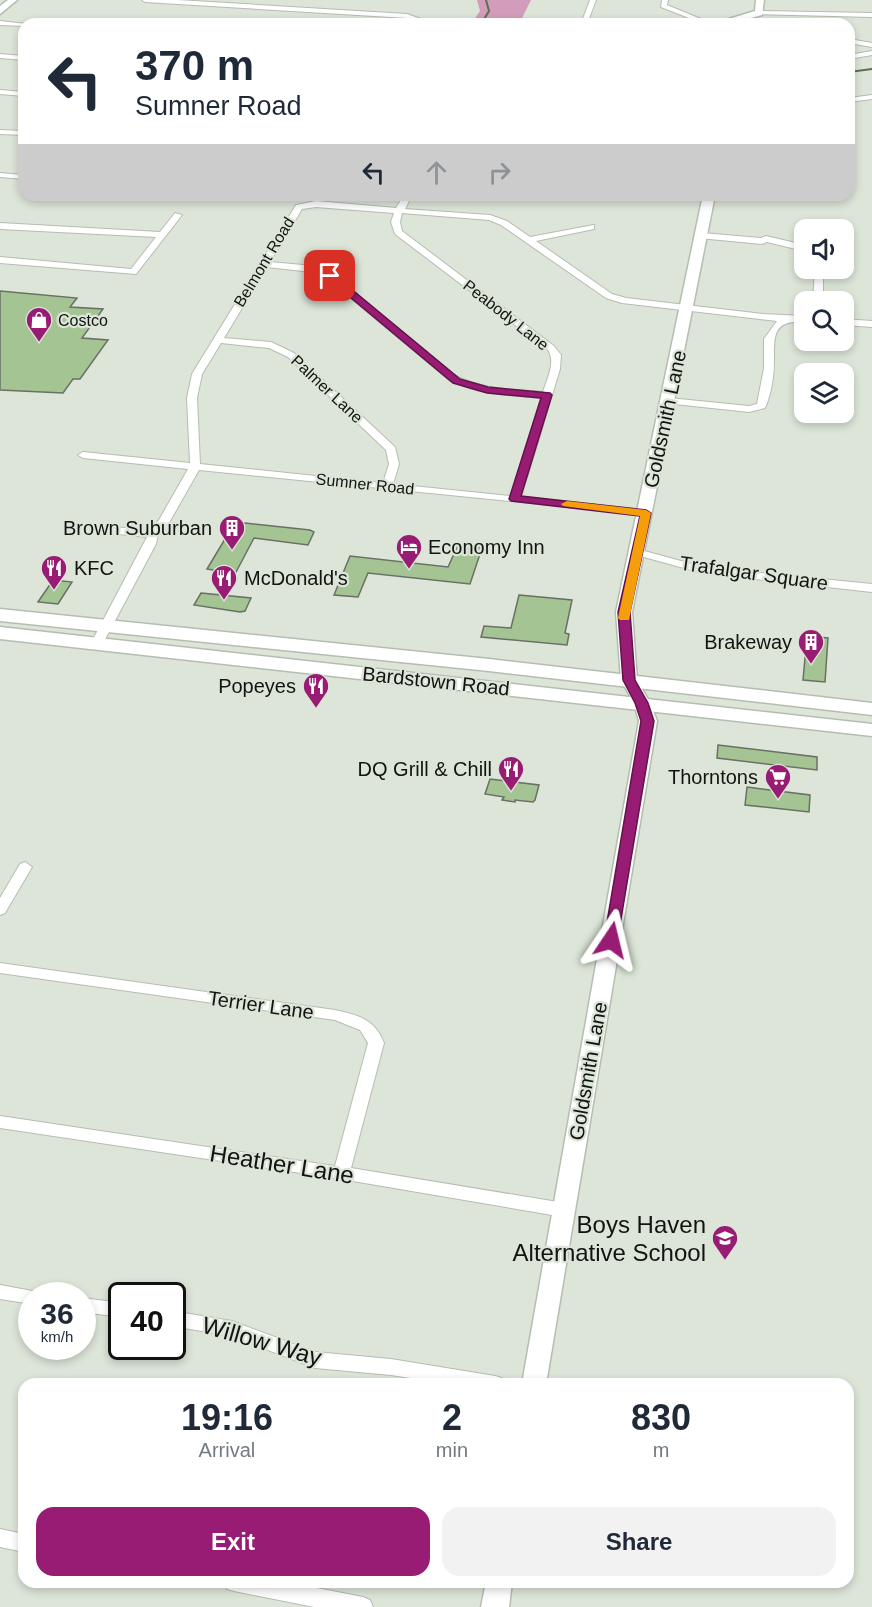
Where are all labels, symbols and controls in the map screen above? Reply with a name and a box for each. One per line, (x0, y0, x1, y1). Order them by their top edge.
icon: left (36, 42, 114, 120)
text: 370 m (135, 42, 254, 89)
text: Sumner Road (135, 91, 302, 121)
icon: left (357, 156, 390, 189)
icon: ahead (420, 156, 453, 189)
icon: right (483, 156, 516, 189)
street label: Belmont Road (231, 214, 297, 310)
map controls (794, 219, 854, 423)
button: sound (794, 219, 854, 279)
pin (304, 250, 355, 301)
icon: arrive (313, 259, 346, 292)
street label: Peabody Lane (460, 277, 552, 354)
button: search (794, 291, 854, 351)
shop icon: Costco (24, 305, 54, 343)
place label: Costco (58, 312, 108, 329)
street label: Goldsmith Lane (640, 348, 690, 490)
street label: Palmer Lane (288, 352, 366, 426)
button: layers (794, 363, 854, 423)
street label: Sumner Road (315, 470, 415, 498)
building icon: Brown Suburban (217, 513, 247, 551)
place label: Brown Suburban (63, 517, 212, 539)
hotel icon: Economy Inn (394, 532, 424, 570)
place label: Economy Inn (428, 536, 545, 558)
street label: Trafalgar Square (679, 552, 829, 594)
restaurant icon: KFC (39, 553, 69, 591)
place label: KFC (74, 557, 114, 579)
restaurant icon: McDonald's (209, 563, 239, 601)
place label: McDonald's (244, 567, 348, 589)
building icon: Brakeway (796, 627, 826, 665)
place label: Brakeway (704, 631, 792, 653)
street label: Bardstown Road (361, 662, 511, 700)
restaurant icon: Popeyes (301, 671, 331, 709)
place label: Popeyes (218, 675, 296, 697)
restaurant icon: DQ Grill & Chill (496, 754, 526, 792)
place label: DQ Grill & Chill (358, 758, 492, 780)
supermarket icon: Thorntons (763, 762, 793, 800)
place label: Thorntons (668, 766, 758, 788)
position arrow (579, 908, 643, 972)
street label: Terrier Lane (207, 987, 315, 1023)
street label: Goldsmith Lane (565, 1000, 611, 1142)
street label: Heather Lane (208, 1139, 356, 1189)
place label: Boys Haven Alternative School (513, 1211, 706, 1266)
school or university icon: Boys Haven Alternative School (710, 1223, 740, 1261)
speed limit sign: 40 (108, 1282, 186, 1360)
text: 36 (40, 1297, 74, 1330)
street label: Willow Way (199, 1311, 325, 1371)
text: km/h (41, 1328, 73, 1345)
text: 19:16 (181, 1397, 273, 1438)
text: 2 (442, 1397, 462, 1438)
text: 830 (631, 1397, 691, 1438)
text: Arrival (199, 1439, 255, 1461)
text: min (436, 1439, 468, 1461)
text: m (653, 1439, 669, 1461)
button: Exit (36, 1507, 430, 1576)
button: Share (442, 1507, 836, 1576)

